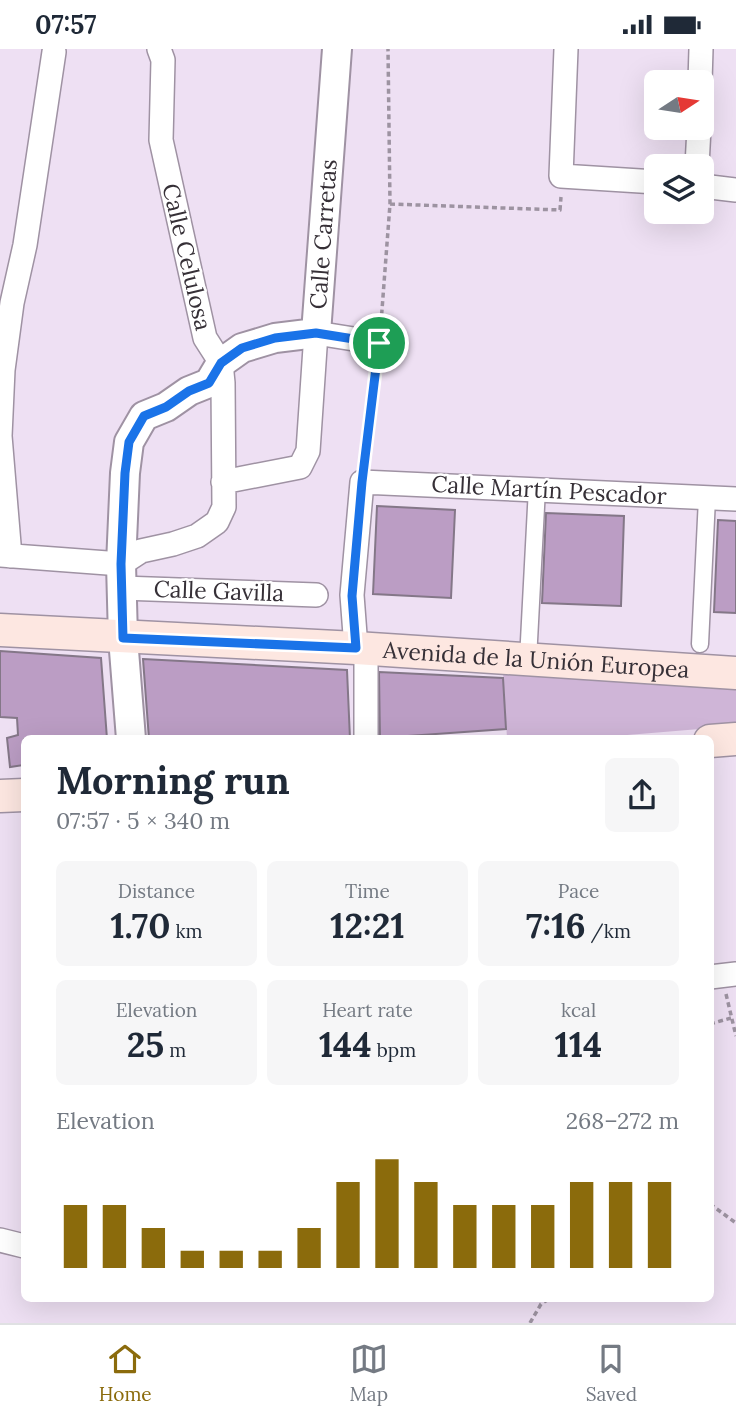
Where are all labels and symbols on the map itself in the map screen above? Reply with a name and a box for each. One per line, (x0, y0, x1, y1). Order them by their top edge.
north arrow (644, 70, 714, 140)
street label: Calle Carretas (303, 158, 343, 310)
street label: Calle Celulosa (157, 181, 218, 333)
pin (349, 313, 409, 373)
street label: Calle Martín Pescador (431, 469, 667, 510)
street label: Calle Gavilla (153, 574, 285, 607)
street label: Avenida de la Unión Europea (381, 635, 690, 684)

